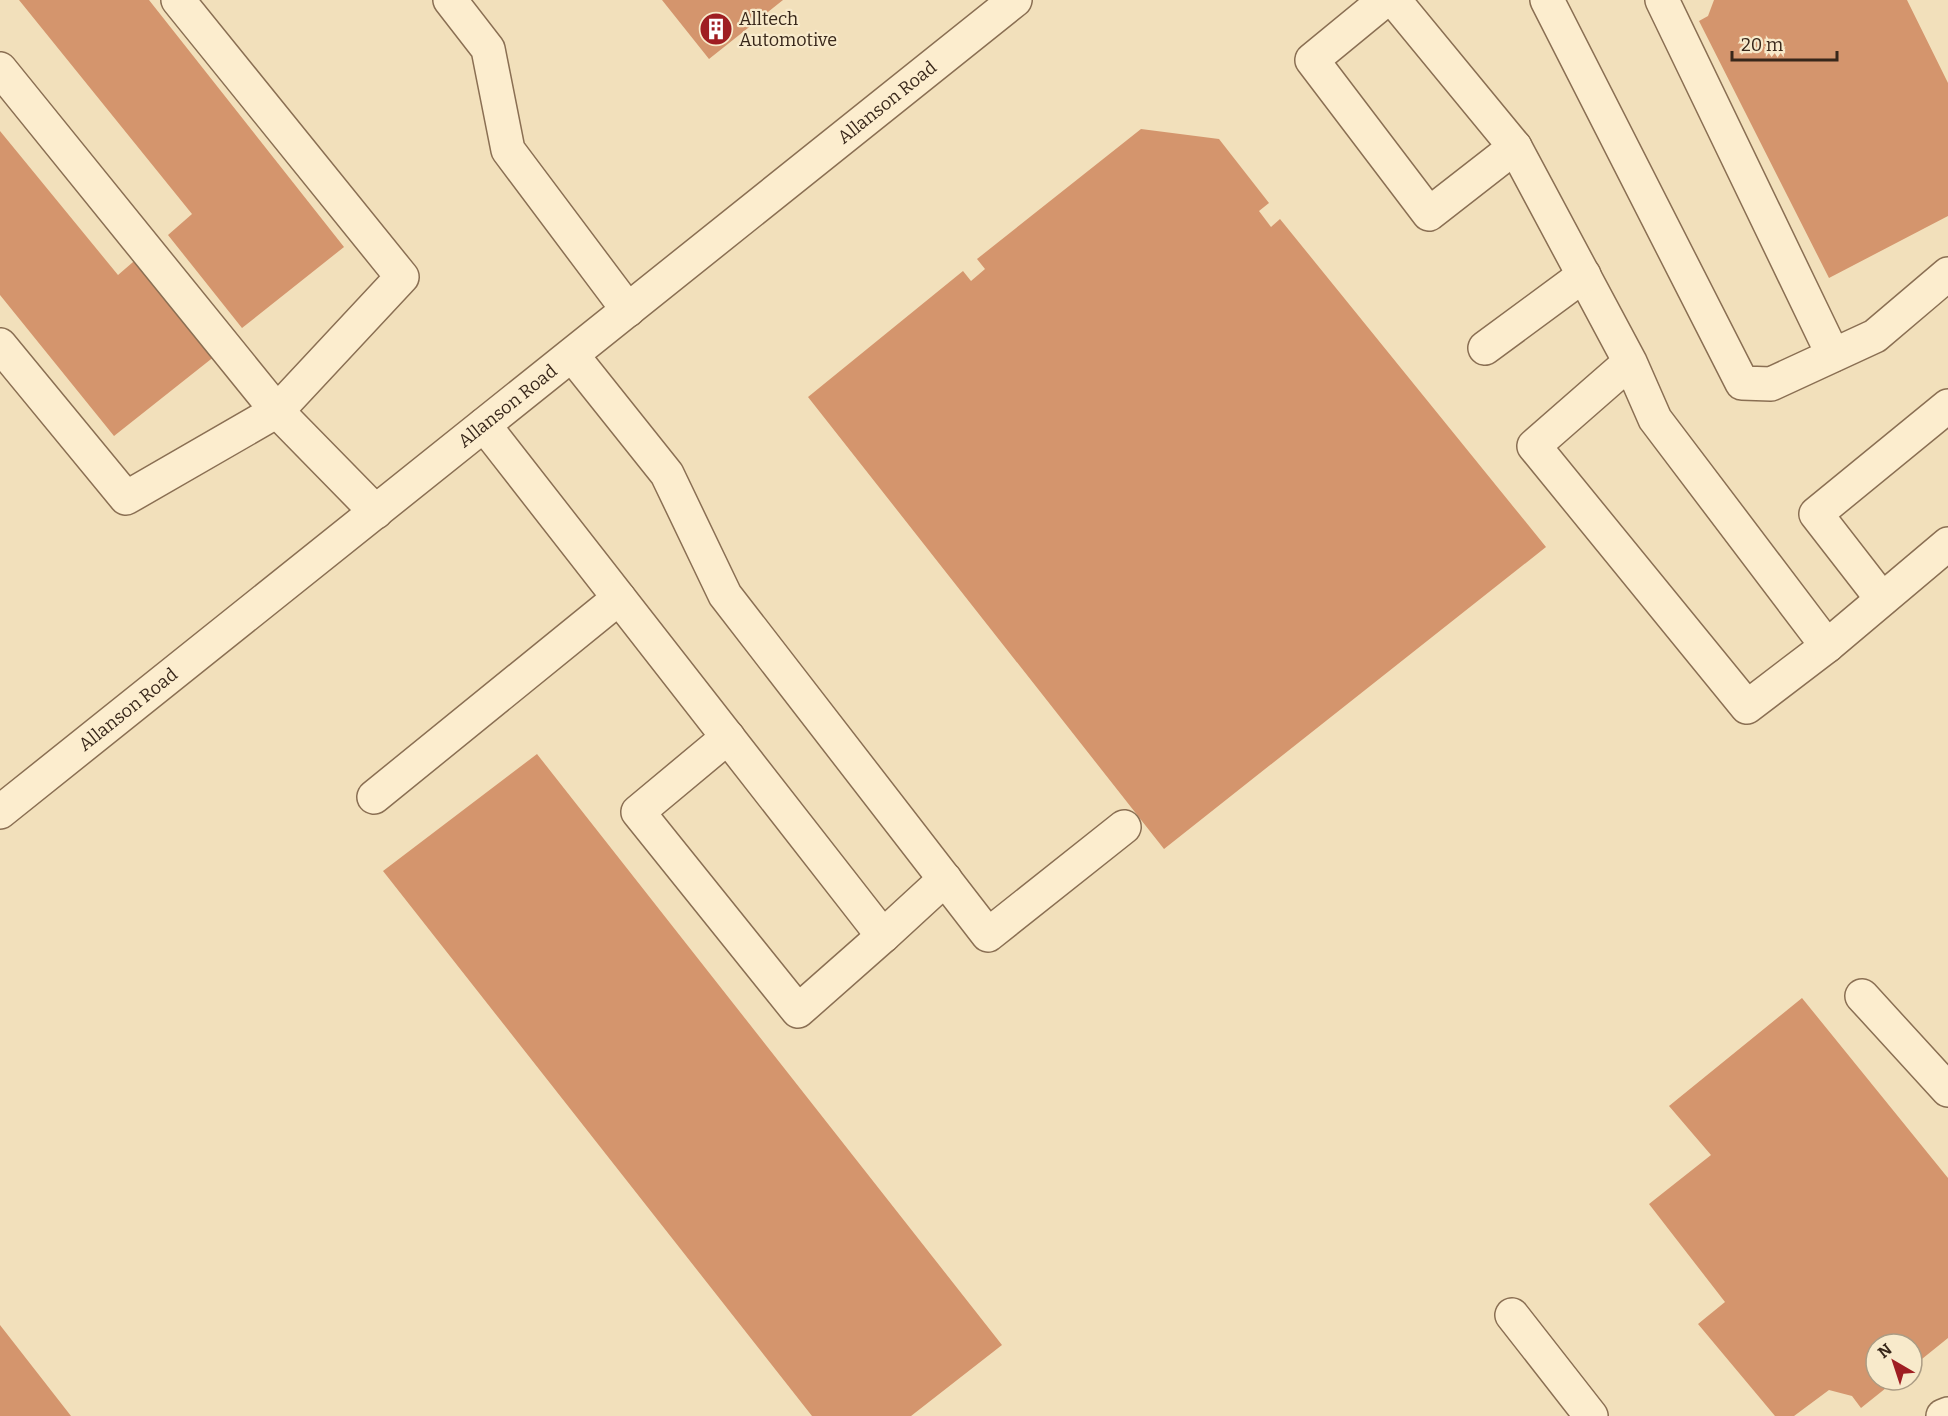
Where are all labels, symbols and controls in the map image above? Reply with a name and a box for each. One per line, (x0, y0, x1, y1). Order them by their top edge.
place label: Alltech Automotive (739, 8, 837, 51)
building icon: Alltech Automotive (698, 11, 734, 47)
scale bar (1732, 24, 1837, 62)
text: 20 m (1741, 34, 1783, 56)
street label: Allanson Road (833, 56, 941, 149)
street label: Allanson Road (454, 360, 562, 452)
street label: Allanson Road (74, 663, 182, 756)
north arrow (1864, 1332, 1924, 1392)
text: N (1874, 1339, 1896, 1362)

